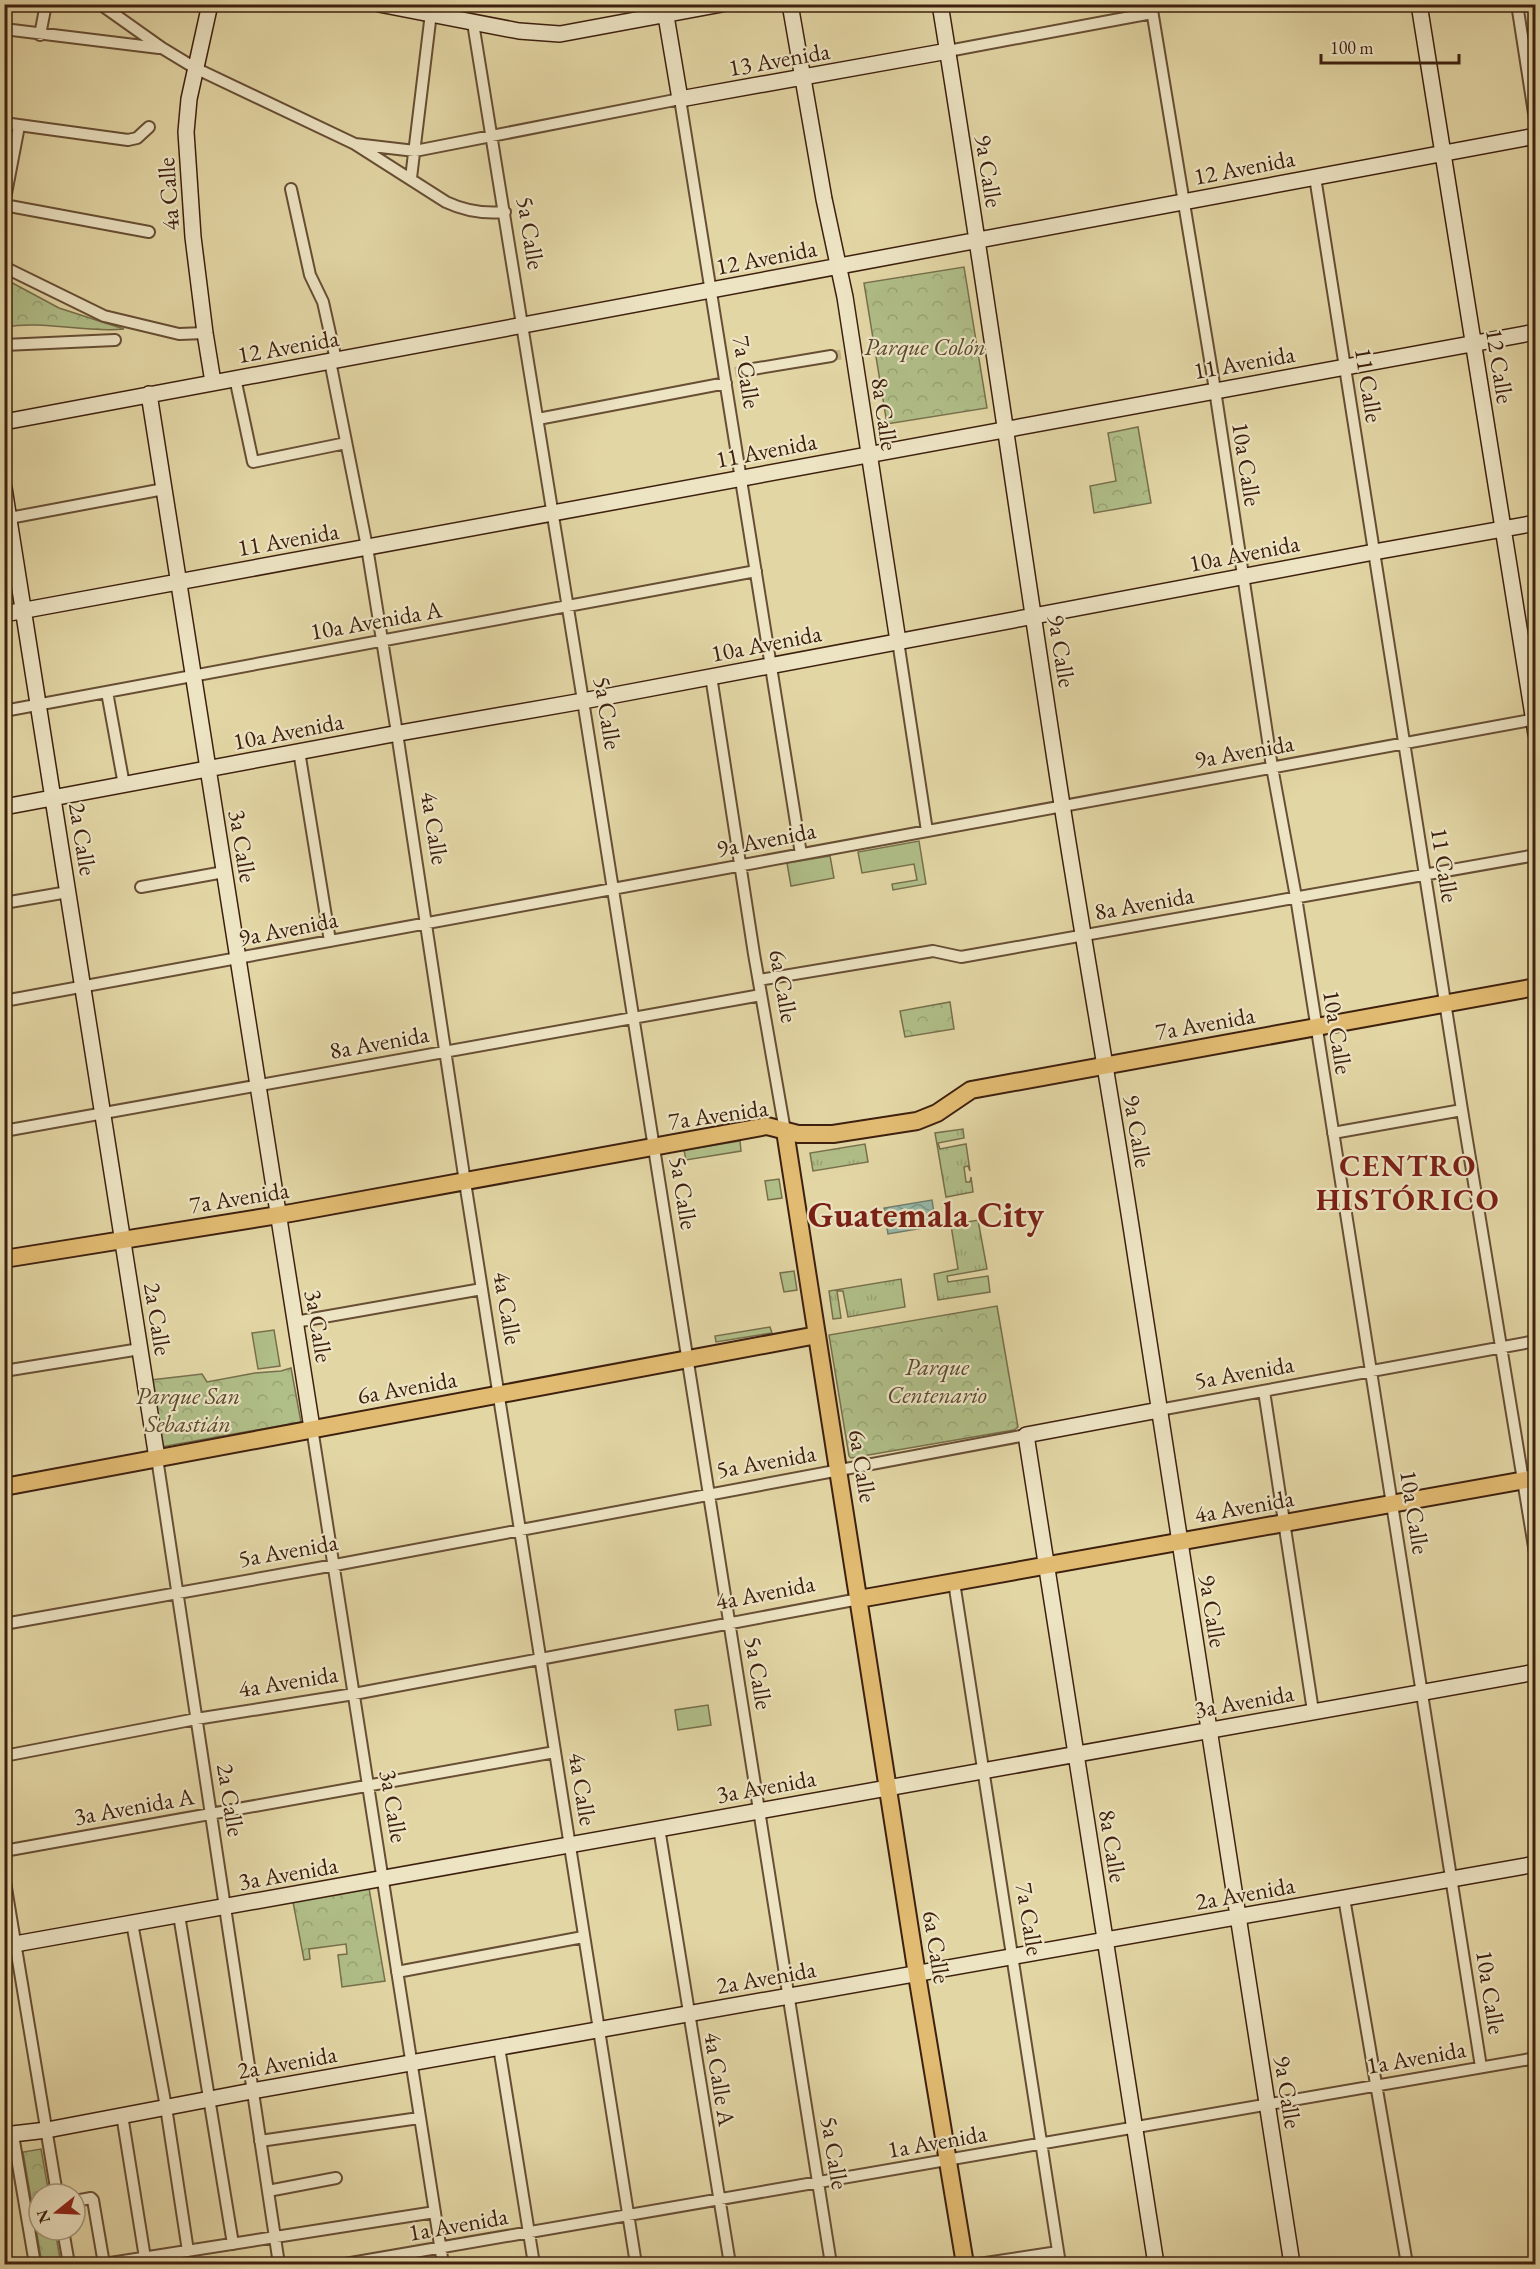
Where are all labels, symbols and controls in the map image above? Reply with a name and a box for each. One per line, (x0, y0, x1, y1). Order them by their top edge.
scale bar (1321, 27, 1459, 65)
street label: 13 Avenida (726, 35, 832, 83)
text: 100 m (1330, 36, 1374, 59)
street label: 9a Calle (968, 132, 1010, 210)
street label: 12 Avenida (1191, 142, 1298, 192)
street label: 4a Calle (150, 156, 186, 232)
street label: 5a Calle (510, 194, 552, 272)
street label: 12 Avenida (713, 232, 820, 282)
street label: 12 Avenida (235, 322, 341, 370)
street label: 12 Calle (1479, 326, 1521, 406)
park label: Parque Colón (864, 331, 986, 363)
street label: 7a Calle (726, 333, 768, 411)
street label: 11 Avenida (1191, 338, 1297, 386)
street label: 11 Calle (1348, 345, 1390, 425)
street label: 8a Calle (865, 375, 905, 453)
street label: 10a Calle (1225, 420, 1269, 508)
street label: 11 Avenida (713, 425, 820, 475)
street label: 11 Avenida (235, 515, 341, 563)
street label: 10a Avenida (1186, 527, 1302, 579)
street label: 10a Avenida A (308, 593, 445, 647)
street label: 9a Calle (1041, 612, 1083, 690)
street label: 10a Avenida (708, 617, 824, 669)
street label: 5a Calle (587, 674, 629, 752)
street label: 10a Avenida (230, 705, 346, 757)
street label: 9a Avenida (1192, 727, 1297, 775)
street label: 4a Calle (414, 789, 456, 867)
street label: 2a Calle (62, 800, 104, 878)
street label: 3a Calle (222, 807, 264, 885)
street label: 9a Avenida (714, 814, 819, 864)
street label: 11 Calle (1424, 825, 1466, 905)
street label: 8a Avenida (1092, 879, 1197, 927)
street label: 9a Avenida (236, 903, 341, 953)
street label: 6a Calle (762, 947, 806, 1025)
street label: 10a Calle (1316, 988, 1360, 1076)
street label: 7a Avenida (1153, 999, 1258, 1047)
street label: 8a Avenida (327, 1018, 432, 1066)
street label: 7a Avenida (666, 1092, 770, 1136)
street label: 9a Calle (1116, 1092, 1160, 1170)
district label: CENTRO HISTÓRICO (1316, 1146, 1500, 1219)
street label: 5a Calle (663, 1154, 705, 1232)
street label: 7a Avenida (187, 1174, 291, 1220)
district label: Guatemala City (808, 1191, 1045, 1238)
street label: 4a Calle (486, 1269, 530, 1347)
street label: 2a Calle (137, 1280, 179, 1358)
street label: 3a Calle (298, 1287, 340, 1365)
street label: 5a Avenida (1192, 1348, 1297, 1396)
park label: Parque Centenario (887, 1351, 987, 1410)
street label: 6a Avenida (355, 1363, 460, 1411)
park label: Parque San Sebastián (136, 1380, 240, 1439)
street label: 6a Calle (842, 1427, 884, 1505)
street label: 5a Avenida (714, 1437, 819, 1485)
street label: 10a Calle (1393, 1468, 1437, 1556)
street label: 4a Avenida (1192, 1482, 1297, 1530)
street label: 5a Avenida (236, 1526, 341, 1574)
street label: 4a Avenida (713, 1567, 818, 1617)
street label: 9a Calle (1192, 1572, 1234, 1650)
street label: 5a Calle (738, 1634, 780, 1712)
street label: 4a Avenida (236, 1658, 340, 1704)
street label: 3a Avenida (1192, 1677, 1297, 1725)
street label: 4a Calle (562, 1750, 604, 1828)
street label: 2a Calle (210, 1761, 252, 1839)
street label: 3a Avenida (714, 1762, 819, 1810)
street label: 3a Calle (373, 1767, 415, 1845)
street label: 3a Avenida A (71, 1780, 197, 1832)
street label: 8a Calle (1092, 1807, 1134, 1885)
street label: 3a Avenida (236, 1849, 341, 1897)
street label: 2a Avenida (1193, 1869, 1298, 1917)
street label: 7a Calle (1009, 1880, 1051, 1958)
street label: 6a Calle (916, 1908, 958, 1986)
street label: 10a Calle (1469, 1948, 1513, 2036)
street label: 2a Avenida (714, 1953, 819, 2001)
street label: 4a Calle A (697, 2030, 743, 2129)
street label: 1a Avenida (1364, 2033, 1469, 2081)
street label: 2a Avenida (235, 2038, 340, 2086)
street label: 9a Calle (1267, 2053, 1309, 2131)
street label: 5a Calle (814, 2114, 856, 2192)
street label: 1a Avenida (885, 2117, 990, 2165)
north arrow (27, 2182, 87, 2242)
street label: 1a Avenida (406, 2200, 511, 2248)
text: N (31, 2207, 55, 2226)

